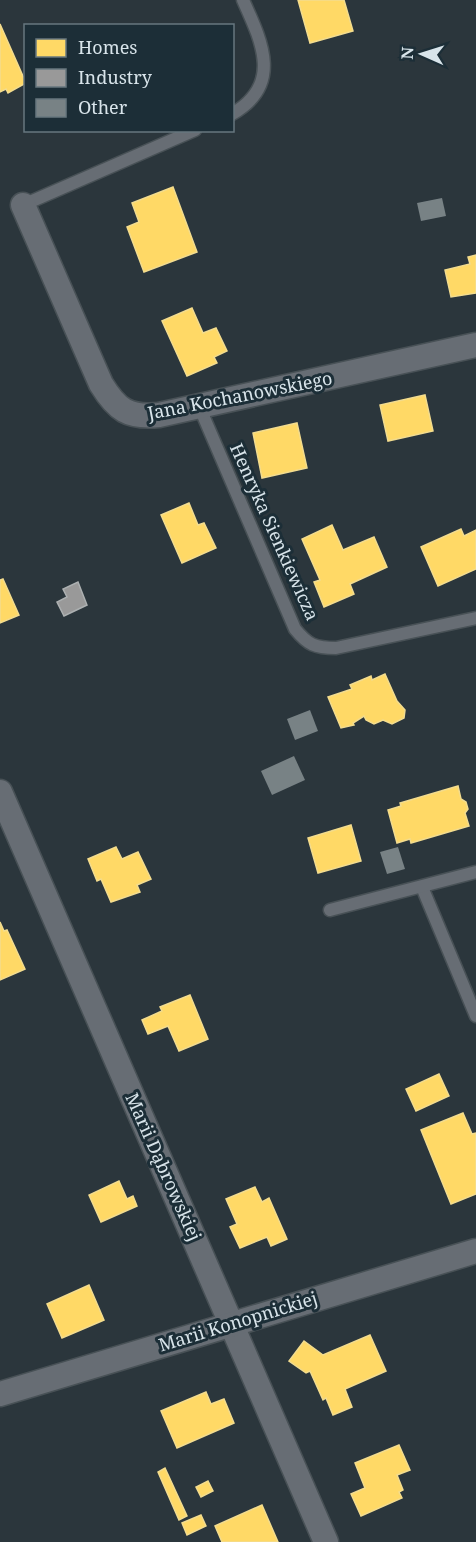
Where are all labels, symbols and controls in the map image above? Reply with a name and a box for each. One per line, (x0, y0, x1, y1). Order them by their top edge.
legend (24, 24, 234, 132)
north arrow (392, 24, 452, 84)
text: Homes (78, 35, 137, 59)
text: N (396, 46, 418, 60)
text: Industry (78, 65, 153, 89)
text: Other (78, 95, 128, 119)
street label: Jana Kochanowskiego (144, 365, 334, 425)
street label: Henryka Sienkiewicza (225, 439, 325, 624)
street label: Marii Dąbrowskiej (120, 1089, 207, 1244)
street label: Marii Konopnickiej (155, 1285, 320, 1357)

